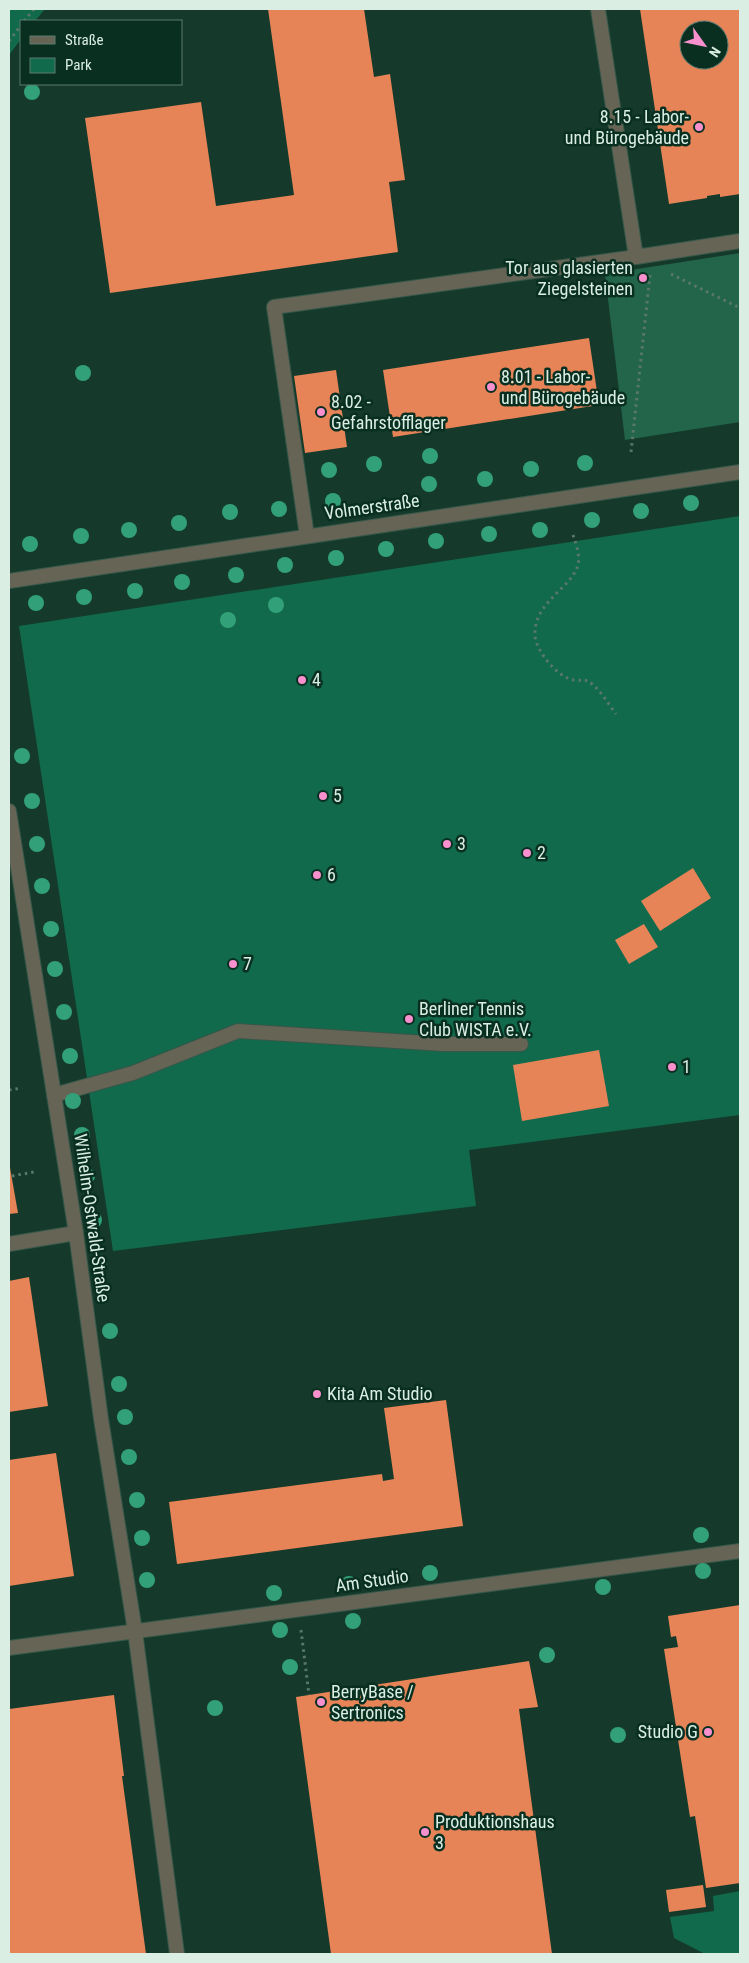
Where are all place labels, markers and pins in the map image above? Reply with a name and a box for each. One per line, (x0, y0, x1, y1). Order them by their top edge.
place label: 8.15 - Labor- und Bürogebäude (565, 106, 690, 148)
marker: 8.15 - Labor- und Bürogebäude (693, 121, 705, 133)
place label: Tor aus glasierten Ziegelsteinen (505, 257, 633, 299)
marker: Tor aus glasierten Ziegelsteinen (637, 272, 649, 284)
place label: 8.01 - Labor- und Bürogebäude (501, 366, 625, 408)
marker: 8.01 - Labor- und Bürogebäude (485, 381, 497, 393)
place label: 8.02 - Gefahrstofflager (331, 391, 446, 433)
marker: 8.02 - Gefahrstofflager (315, 406, 327, 418)
place label: 4 (312, 669, 321, 690)
marker: 4 (296, 674, 308, 686)
place label: 5 (333, 785, 342, 806)
marker: 5 (317, 790, 329, 802)
place label: 3 (457, 833, 466, 854)
marker: 3 (441, 838, 453, 850)
place label: 2 (537, 842, 546, 863)
marker: 2 (521, 847, 533, 859)
place label: 6 (327, 864, 336, 885)
marker: 6 (311, 869, 323, 881)
place label: 7 (243, 953, 252, 974)
marker: 7 (227, 958, 239, 970)
place label: Berliner Tennis Club WISTA e.V. (419, 998, 532, 1040)
marker: Berliner Tennis Club WISTA e.V. (403, 1013, 415, 1025)
place label: 1 (682, 1056, 691, 1077)
marker: 1 (666, 1061, 678, 1073)
place label: Kita Am Studio (327, 1383, 433, 1404)
marker: Kita Am Studio (311, 1388, 323, 1400)
place label: BerryBase / Sertronics (331, 1681, 414, 1723)
marker: BerryBase / Sertronics (315, 1696, 327, 1708)
place label: Studio G (638, 1721, 698, 1742)
marker: Studio G (702, 1726, 714, 1738)
place label: Produktionshaus 3 (435, 1811, 555, 1853)
marker: Produktionshaus 3 (419, 1826, 431, 1838)

